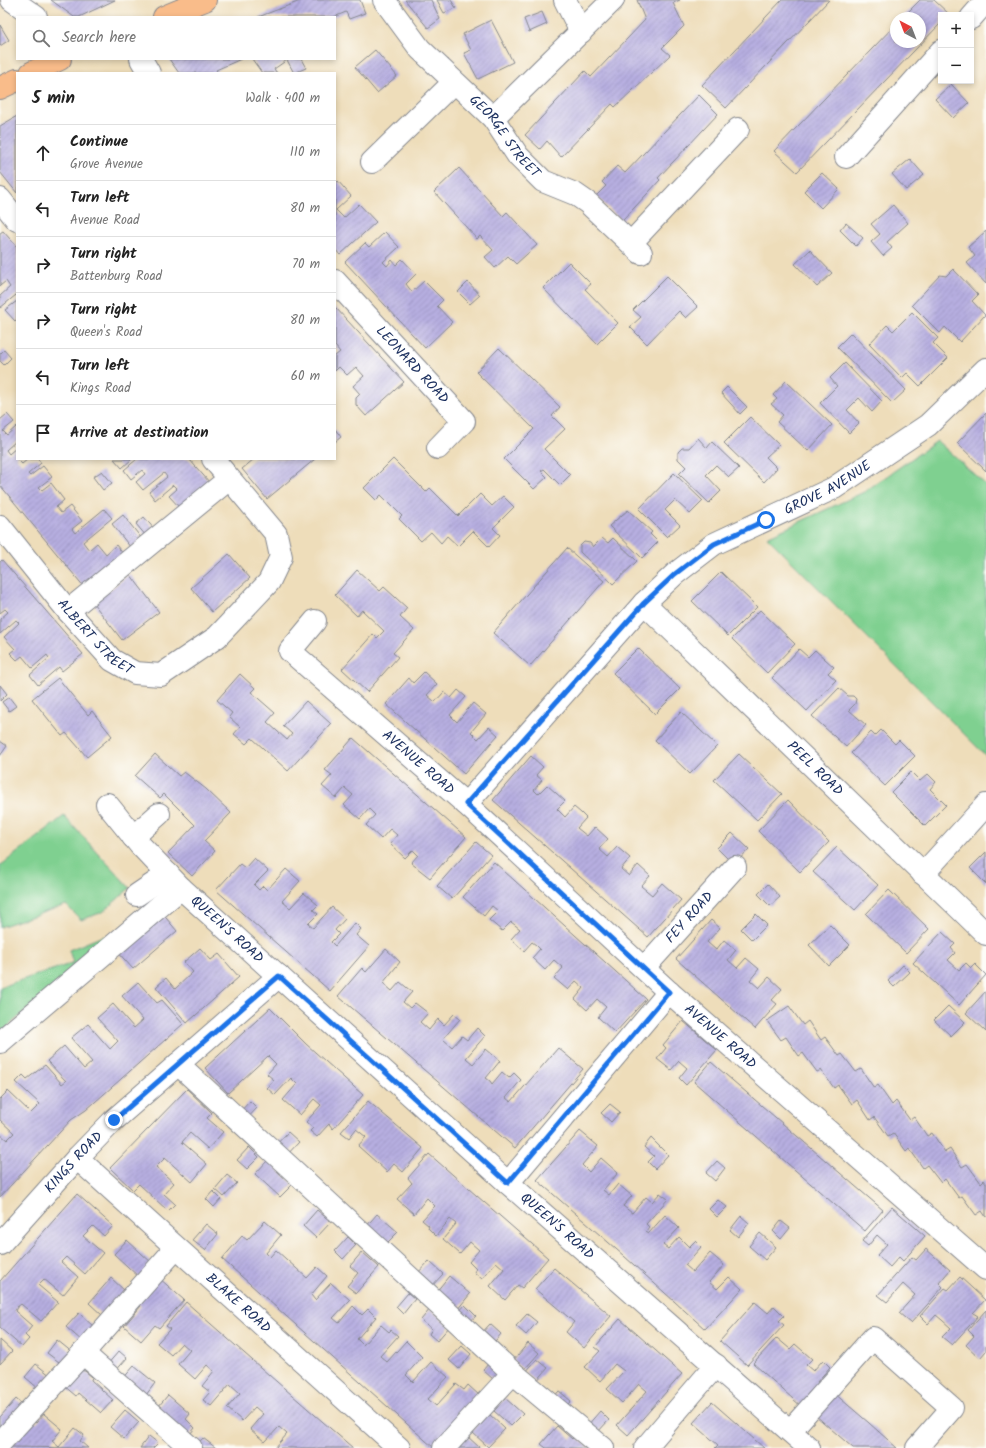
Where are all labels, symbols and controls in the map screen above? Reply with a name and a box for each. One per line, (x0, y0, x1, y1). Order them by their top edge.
north arrow (890, 12, 926, 48)
map controls (938, 12, 974, 84)
button: + (938, 12, 974, 48)
search box (16, 16, 336, 60)
text: Search here (62, 26, 136, 50)
icon: search (30, 27, 52, 49)
button: − (938, 48, 974, 84)
text: 5 min (32, 85, 75, 112)
text: Walk · 400 m (245, 88, 320, 109)
street label: GEORGE STREET (464, 90, 546, 184)
text: Continue (70, 130, 128, 154)
icon: ahead (32, 142, 54, 164)
text: 110 m (290, 142, 320, 163)
text: Grove Avenue (70, 154, 143, 175)
text: Turn left (70, 186, 130, 210)
icon: left (32, 198, 54, 220)
text: 80 m (290, 198, 320, 219)
text: Avenue Road (70, 210, 140, 231)
text: Turn right (70, 242, 137, 266)
icon: right (32, 254, 54, 276)
text: 70 m (292, 254, 320, 275)
text: Battenburg Road (70, 266, 162, 287)
text: Turn right (70, 298, 137, 322)
icon: right (32, 310, 54, 332)
text: 80 m (290, 310, 320, 331)
street label: LEONARD ROAD (370, 321, 454, 409)
text: Queen's Road (70, 322, 142, 343)
text: Turn left (70, 354, 130, 378)
icon: left (32, 366, 54, 388)
text: 60 m (291, 366, 320, 387)
text: Kings Road (70, 378, 131, 399)
text: Arrive at destination (70, 421, 209, 445)
icon: arrive (32, 422, 54, 444)
street label: GROVE AVENUE (780, 455, 876, 521)
route start (757, 511, 775, 529)
street label: ALBERT STREET (51, 594, 139, 682)
street label: AVENUE ROAD (377, 725, 460, 800)
street label: PEEL ROAD (782, 736, 848, 801)
street label: FEY ROAD (660, 887, 719, 948)
street label: QUEEN'S ROAD (185, 890, 269, 969)
street label: AVENUE ROAD (679, 999, 761, 1075)
route end (105, 1111, 123, 1129)
street label: KINGS ROAD (39, 1126, 108, 1198)
street label: QUEEN'S ROAD (515, 1187, 599, 1265)
street label: BLAKE ROAD (201, 1268, 276, 1339)

